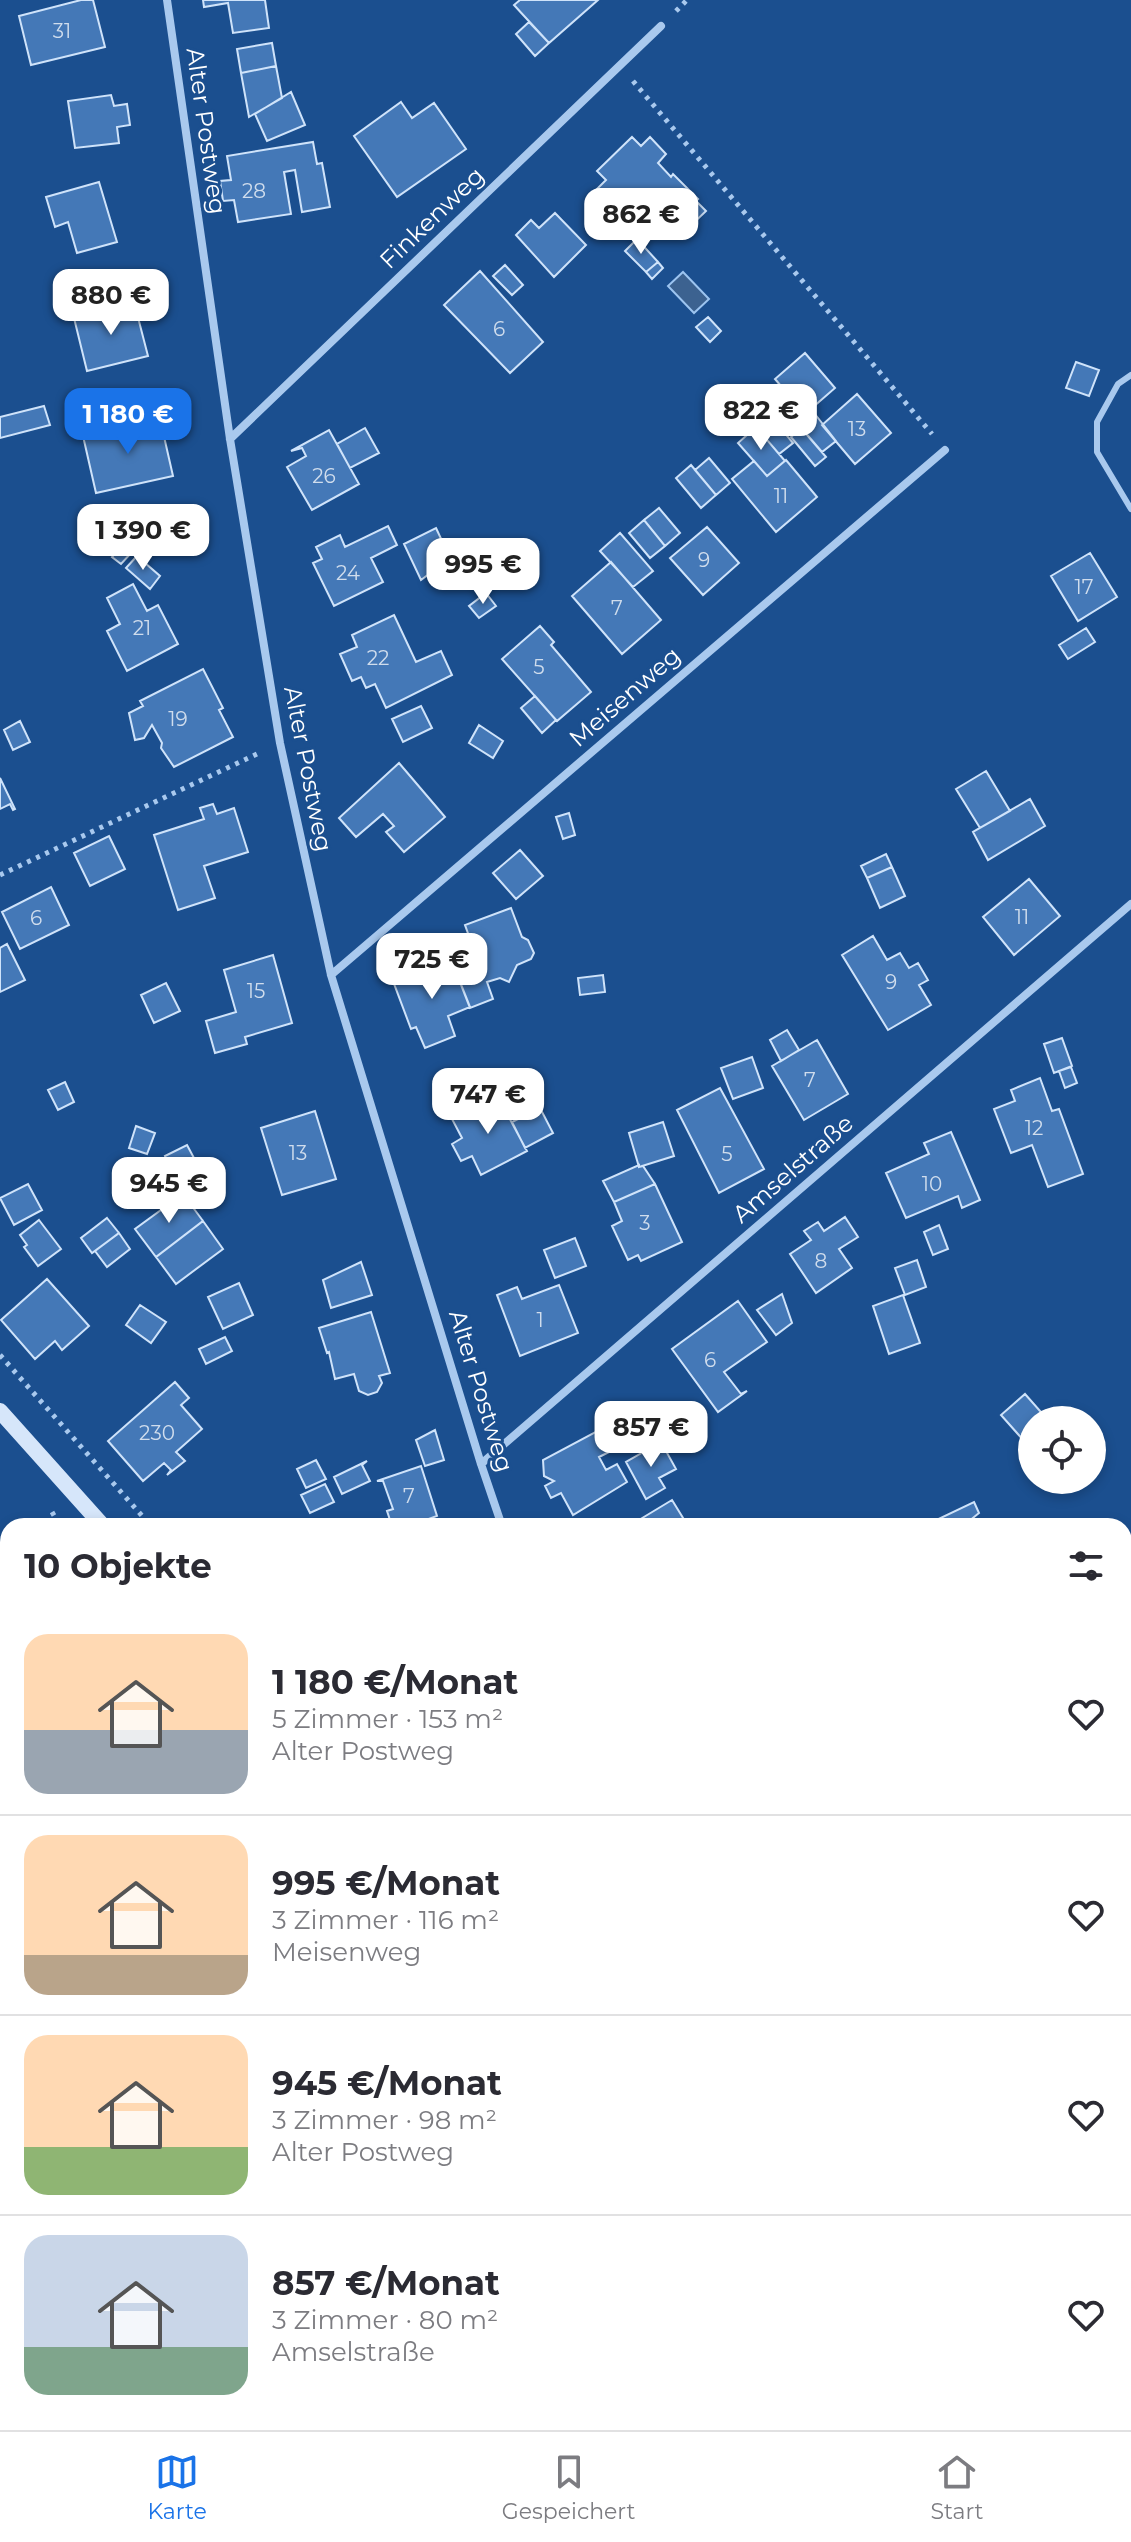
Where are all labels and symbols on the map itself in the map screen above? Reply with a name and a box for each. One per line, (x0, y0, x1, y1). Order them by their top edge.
house number: 31 (53, 19, 71, 43)
street label: Alter Postweg (180, 46, 233, 216)
street label: Finkenweg (373, 161, 490, 275)
house number: 28 (242, 179, 266, 203)
pin: 862 € (585, 188, 697, 256)
pin: 880 € (55, 269, 167, 337)
house number: 6 (493, 317, 505, 341)
pin: 822 € (705, 384, 817, 452)
pin: 1 180 € (54, 388, 202, 456)
house number: 13 (848, 417, 866, 441)
house number: 26 (312, 464, 336, 488)
house number: 11 (774, 484, 788, 508)
pin: 1 390 € (69, 504, 217, 572)
pin: 995 € (427, 538, 539, 606)
house number: 9 (698, 548, 710, 572)
house number: 24 (336, 561, 360, 585)
house number: 17 (1075, 575, 1094, 599)
house number: 7 (611, 596, 623, 620)
house number: 21 (133, 616, 151, 640)
street label: Meisenweg (563, 640, 686, 753)
house number: 22 (367, 646, 389, 670)
house number: 5 (533, 655, 545, 679)
street label: Alter Postweg (278, 684, 339, 854)
house number: 19 (168, 707, 188, 731)
house number: 11 (1015, 905, 1029, 929)
house number: 6 (30, 906, 42, 930)
pin: 725 € (376, 933, 488, 1001)
house number: 9 (885, 970, 897, 994)
house number: 15 (247, 979, 265, 1003)
pin: 747 € (432, 1068, 544, 1136)
house number: 7 (804, 1068, 816, 1092)
street label: Amselstraße (727, 1108, 859, 1229)
house number: 12 (1025, 1116, 1043, 1140)
house number: 13 (289, 1141, 307, 1165)
house number: 5 (721, 1142, 733, 1166)
pin: 945 € (113, 1157, 225, 1225)
house number: 10 (922, 1172, 942, 1196)
house number: 3 (639, 1211, 651, 1235)
house number: 8 (815, 1249, 827, 1273)
street label: Alter Postweg (443, 1306, 520, 1475)
house number: 1 (536, 1308, 544, 1332)
house number: 6 (704, 1348, 716, 1372)
pin: 857 € (595, 1401, 707, 1469)
house number: 230 (139, 1421, 175, 1445)
house number: 7 (403, 1484, 415, 1508)

